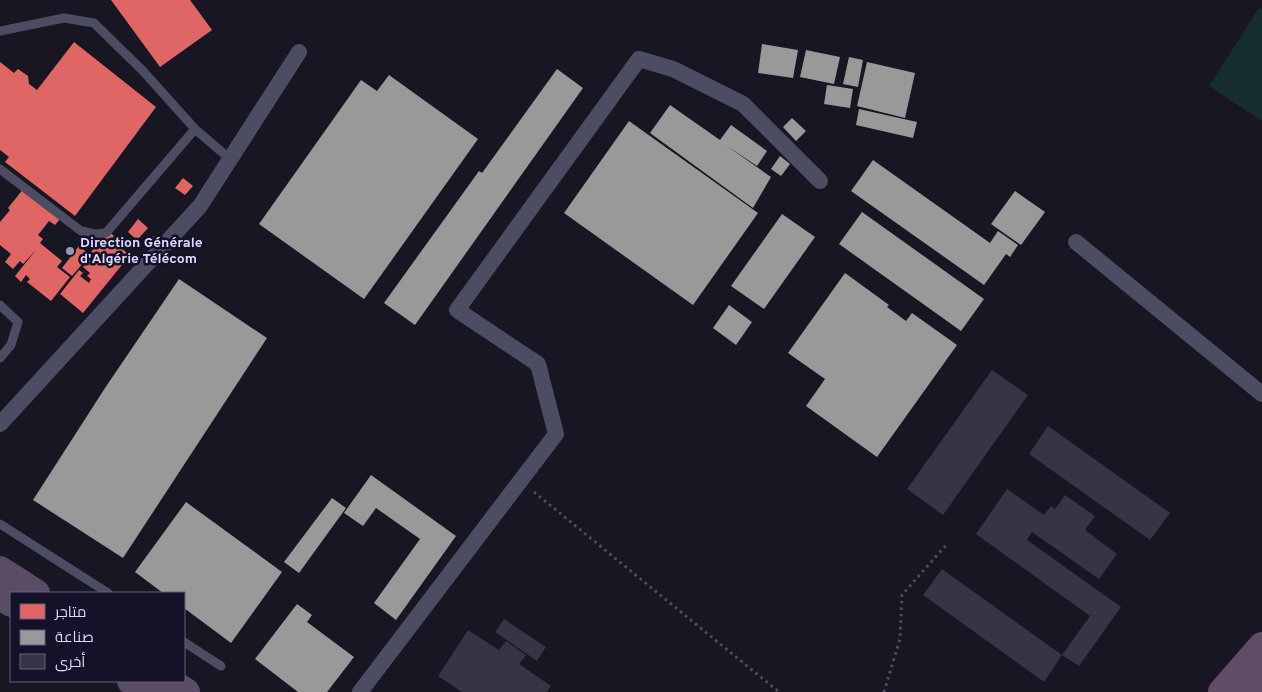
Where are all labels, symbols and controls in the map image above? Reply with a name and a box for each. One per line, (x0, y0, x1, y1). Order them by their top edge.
place label: Direction Générale d'Algérie Télécom (80, 235, 203, 268)
marker: Direction Générale d'Algérie Télécom (64, 245, 76, 257)
legend (10, 592, 185, 682)
text: متاجر (54, 604, 86, 623)
text: صناعة (55, 629, 94, 648)
text: أخرى (55, 652, 85, 673)

